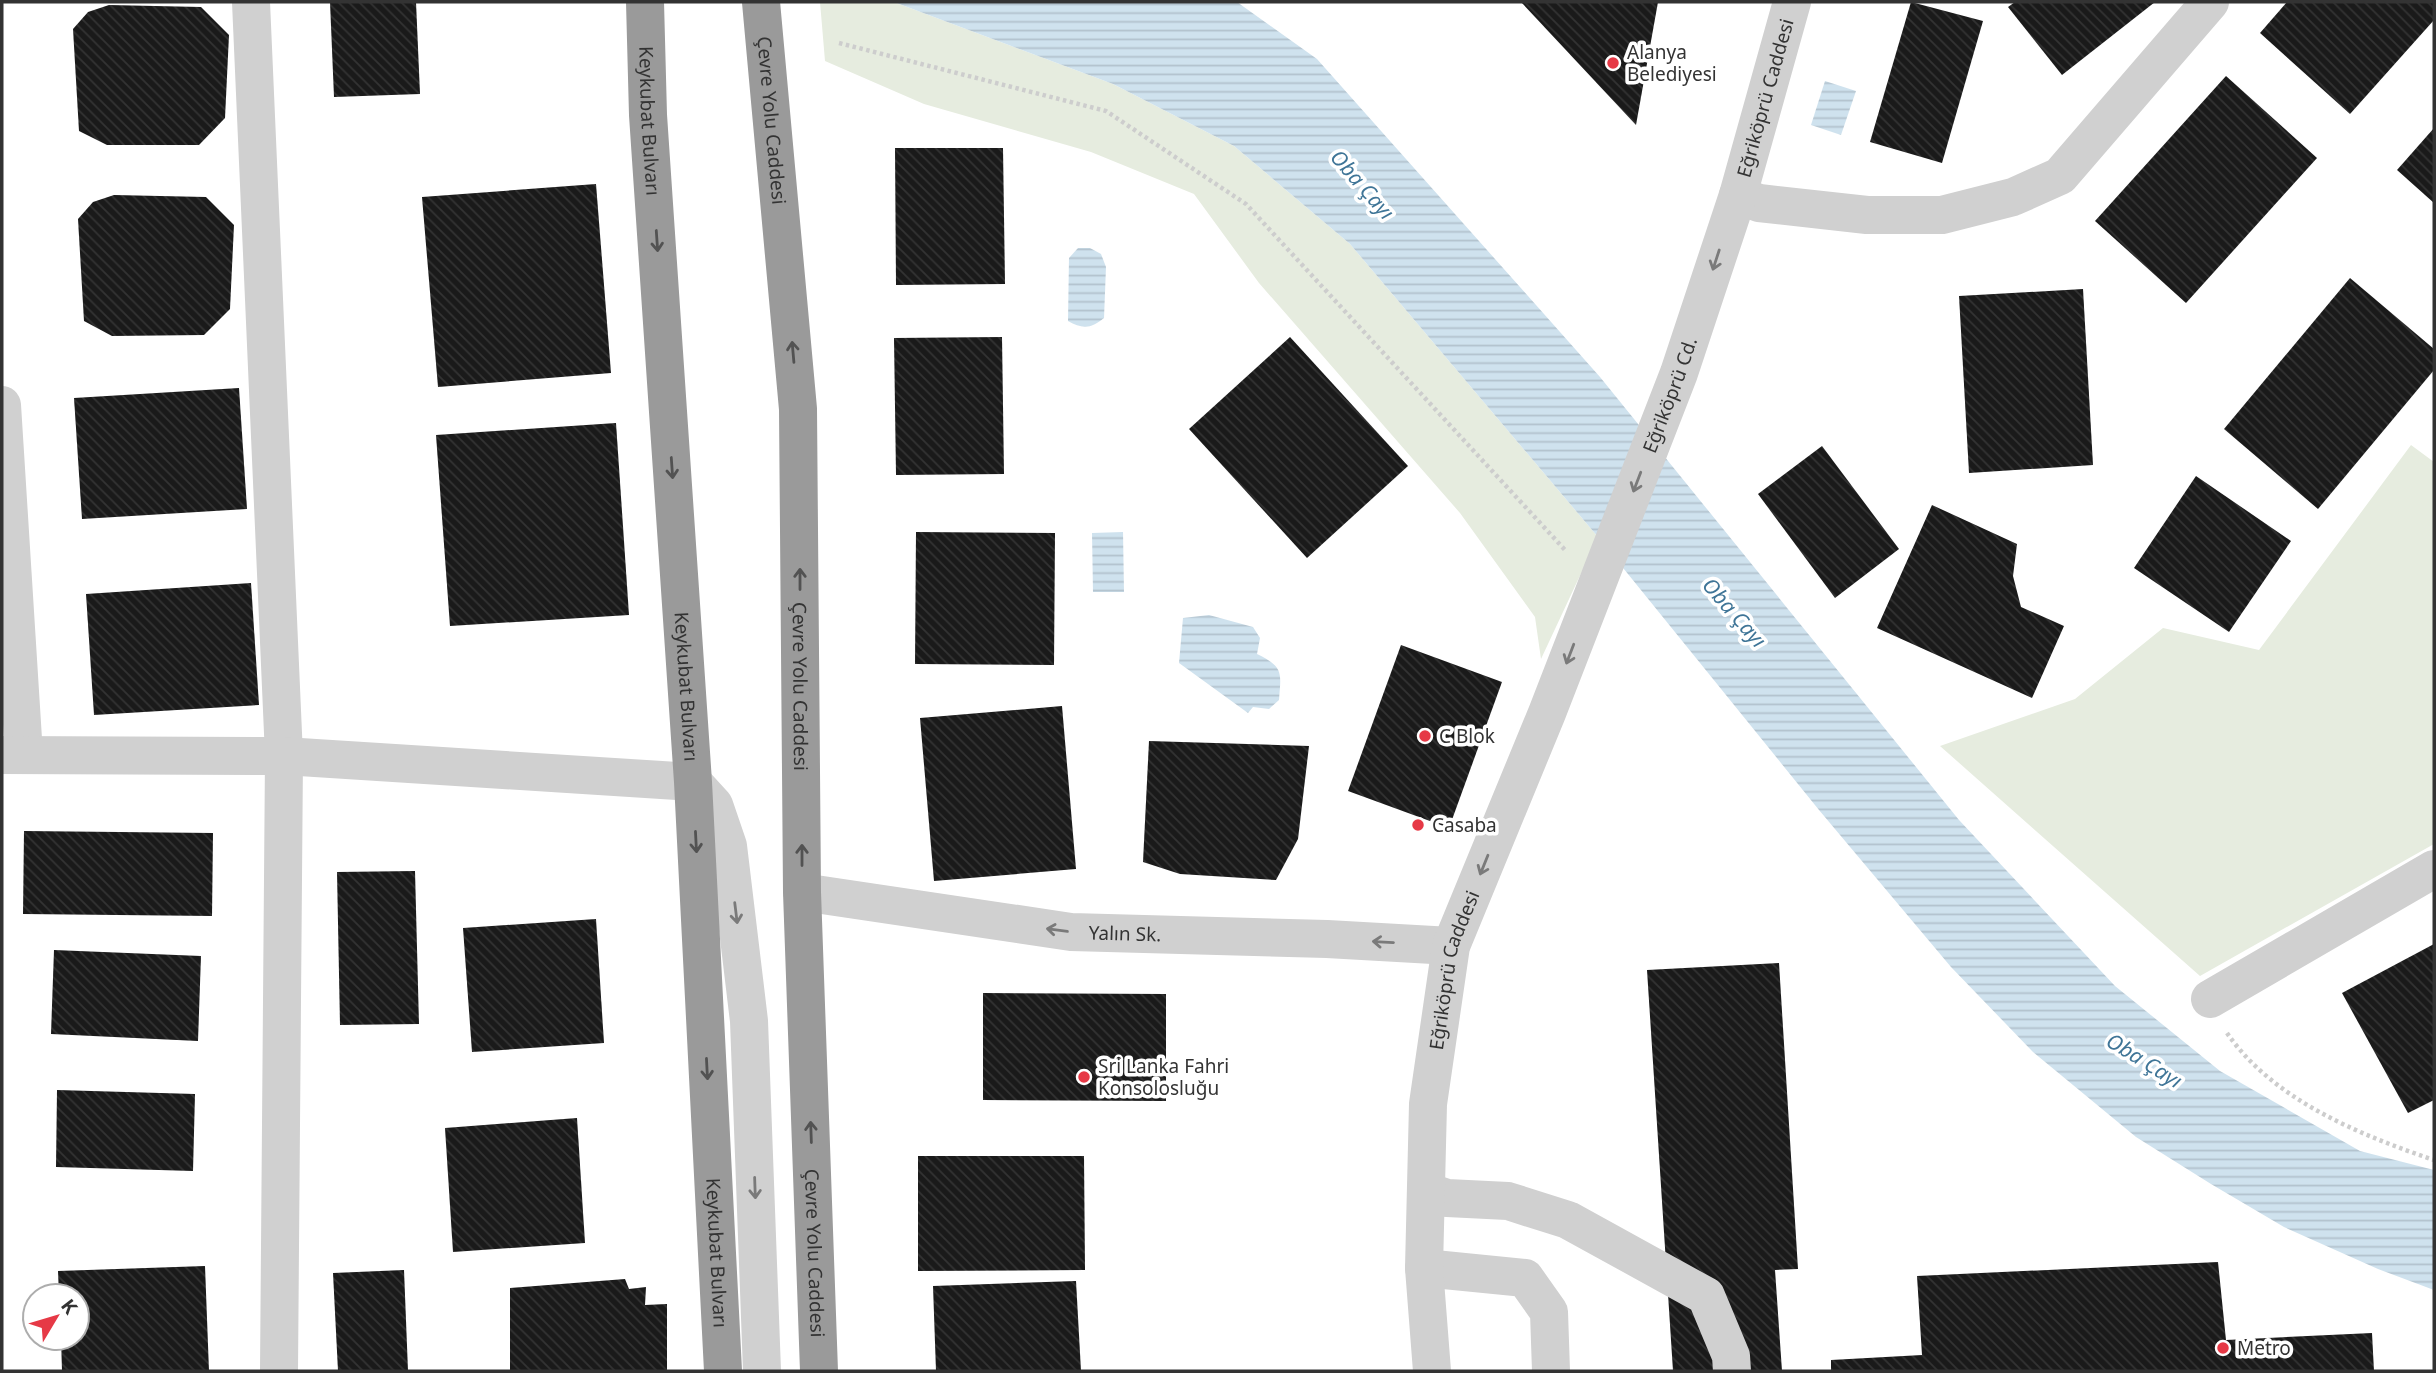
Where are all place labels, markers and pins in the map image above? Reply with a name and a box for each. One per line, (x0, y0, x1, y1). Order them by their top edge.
place label: Alanya Belediyesi (1627, 39, 1717, 87)
marker: Alanya Belediyesi (1605, 55, 1621, 71)
place label: C Blok (1439, 723, 1495, 749)
marker: C Blok (1417, 728, 1433, 744)
place label: Casaba (1432, 812, 1497, 838)
marker: Casaba (1410, 817, 1426, 833)
place label: Sri Lanka Fahri Konsolosluğu (1098, 1053, 1229, 1101)
marker: Sri Lanka Fahri Konsolosluğu (1076, 1069, 1092, 1085)
place label: Metro (2237, 1335, 2291, 1361)
marker: Metro (2215, 1340, 2231, 1356)

